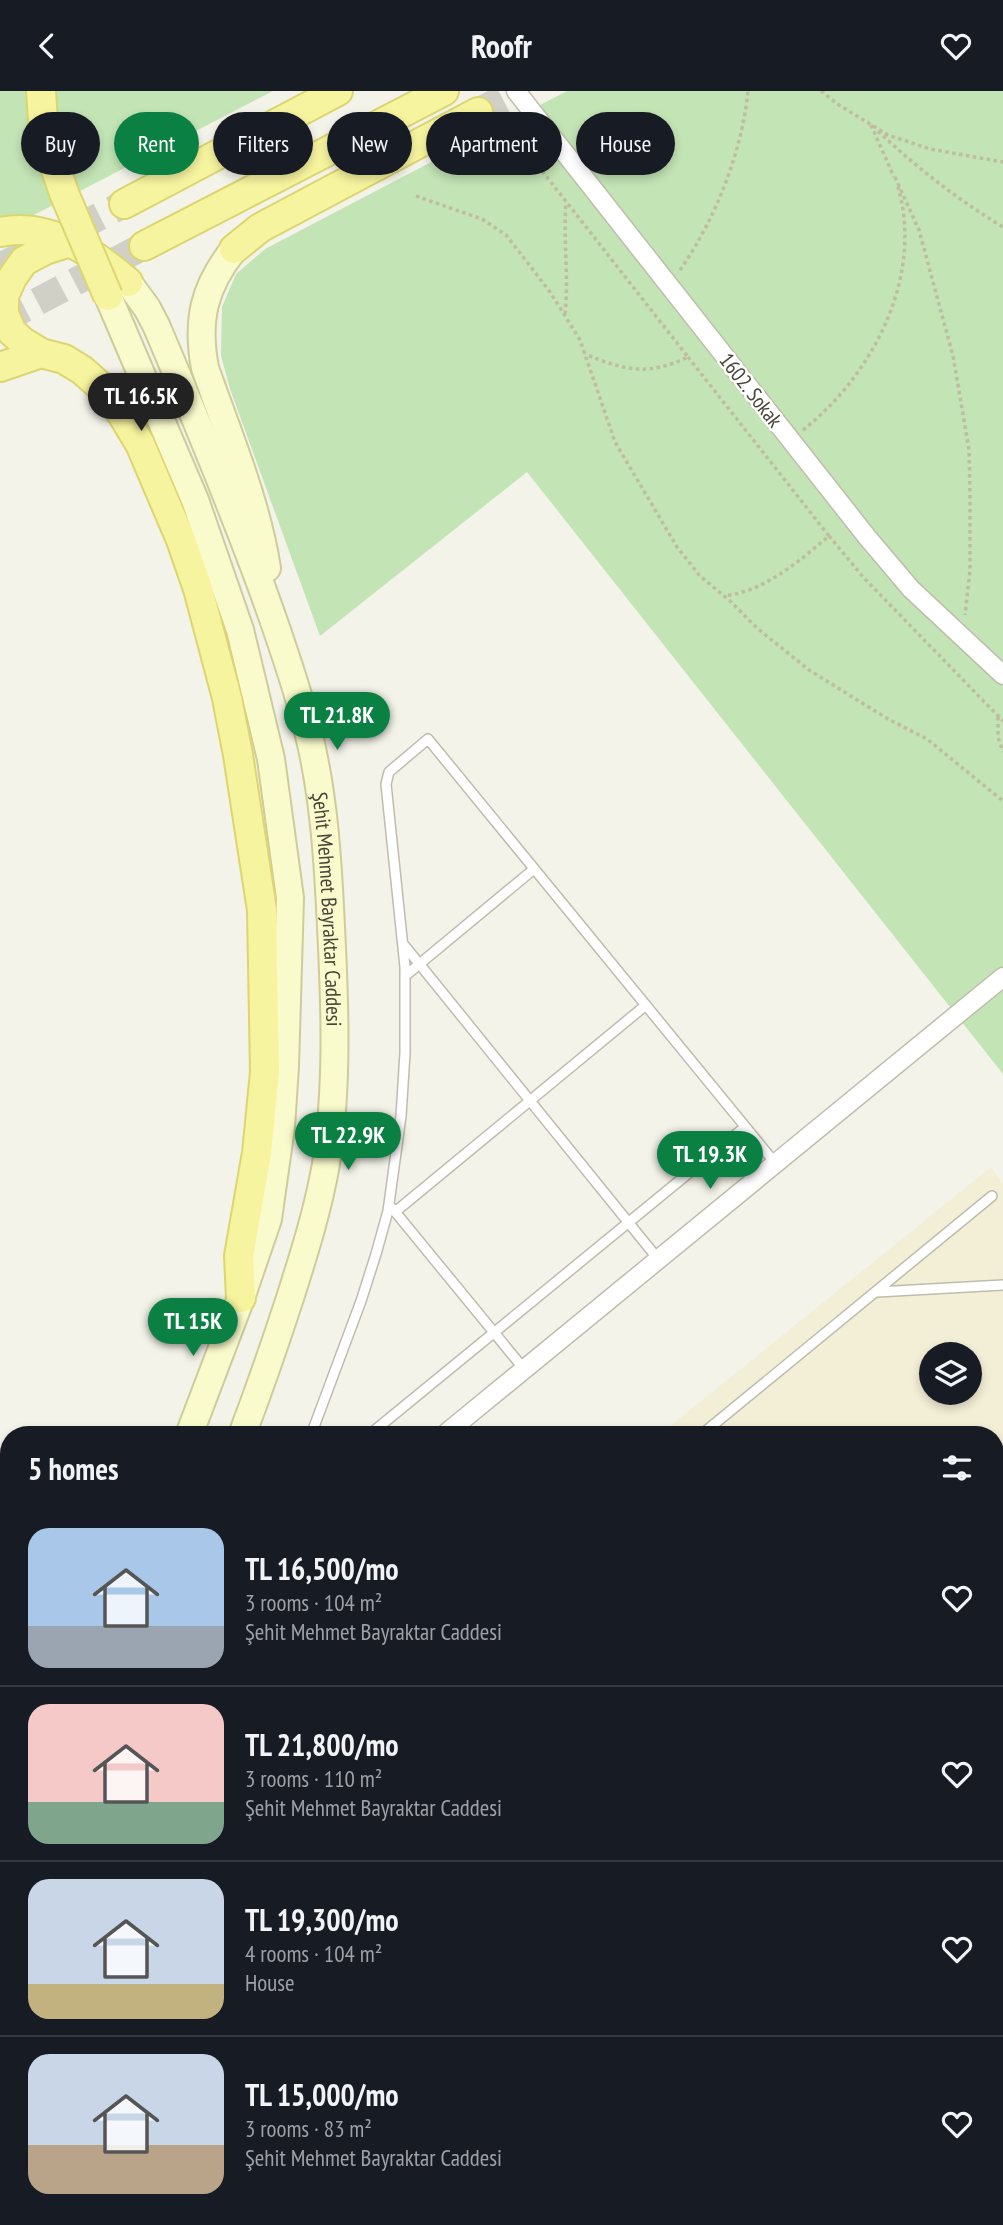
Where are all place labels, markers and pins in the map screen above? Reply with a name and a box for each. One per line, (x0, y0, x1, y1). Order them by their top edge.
pin: TL 16.5K (69, 373, 213, 433)
pin: TL 21.8K (265, 693, 409, 752)
pin: TL 22.9K (276, 1112, 420, 1172)
pin: TL 19.3K (638, 1131, 782, 1191)
pin: TL 15K (136, 1299, 250, 1358)

